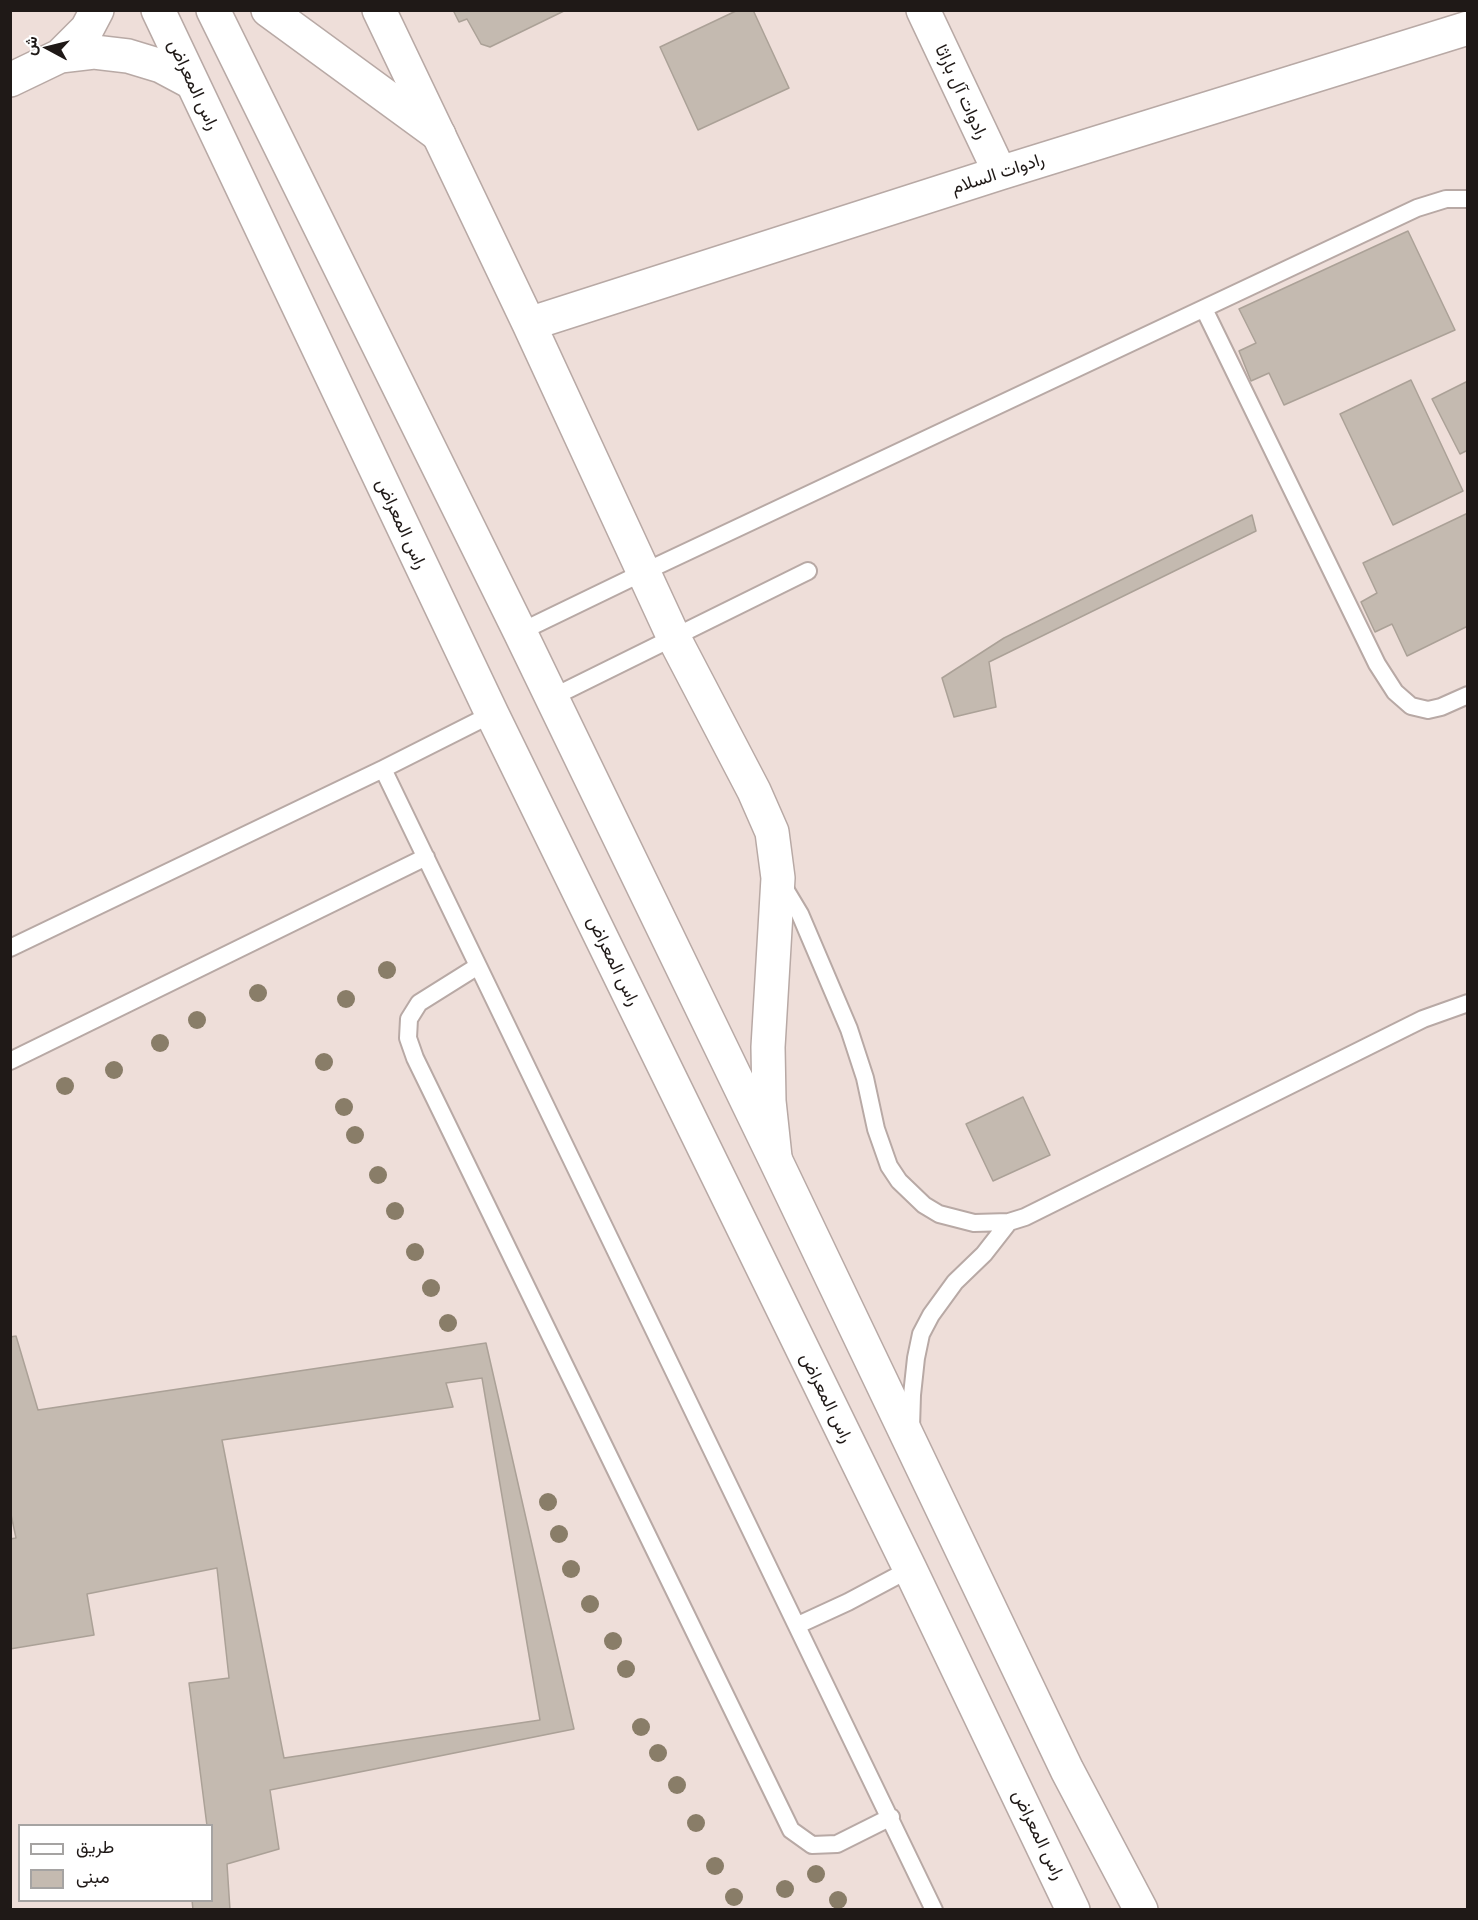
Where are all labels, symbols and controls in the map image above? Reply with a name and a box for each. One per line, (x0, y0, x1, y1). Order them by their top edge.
north arrow (18, 18, 78, 78)
text: ش (19, 35, 41, 57)
street label: راس المعراض (163, 36, 223, 134)
street label: رادوات آل باراثا (930, 41, 992, 143)
street label: رادوات السلام (949, 149, 1047, 199)
street label: راس المعراض (371, 475, 431, 573)
street label: راس المعراض (582, 912, 644, 1010)
street label: راس المعراض (795, 1349, 857, 1447)
street label: راس المعراض (1007, 1786, 1069, 1884)
legend (18, 1824, 213, 1902)
text: طريق (76, 1835, 114, 1858)
text: مبنى (76, 1865, 110, 1888)

